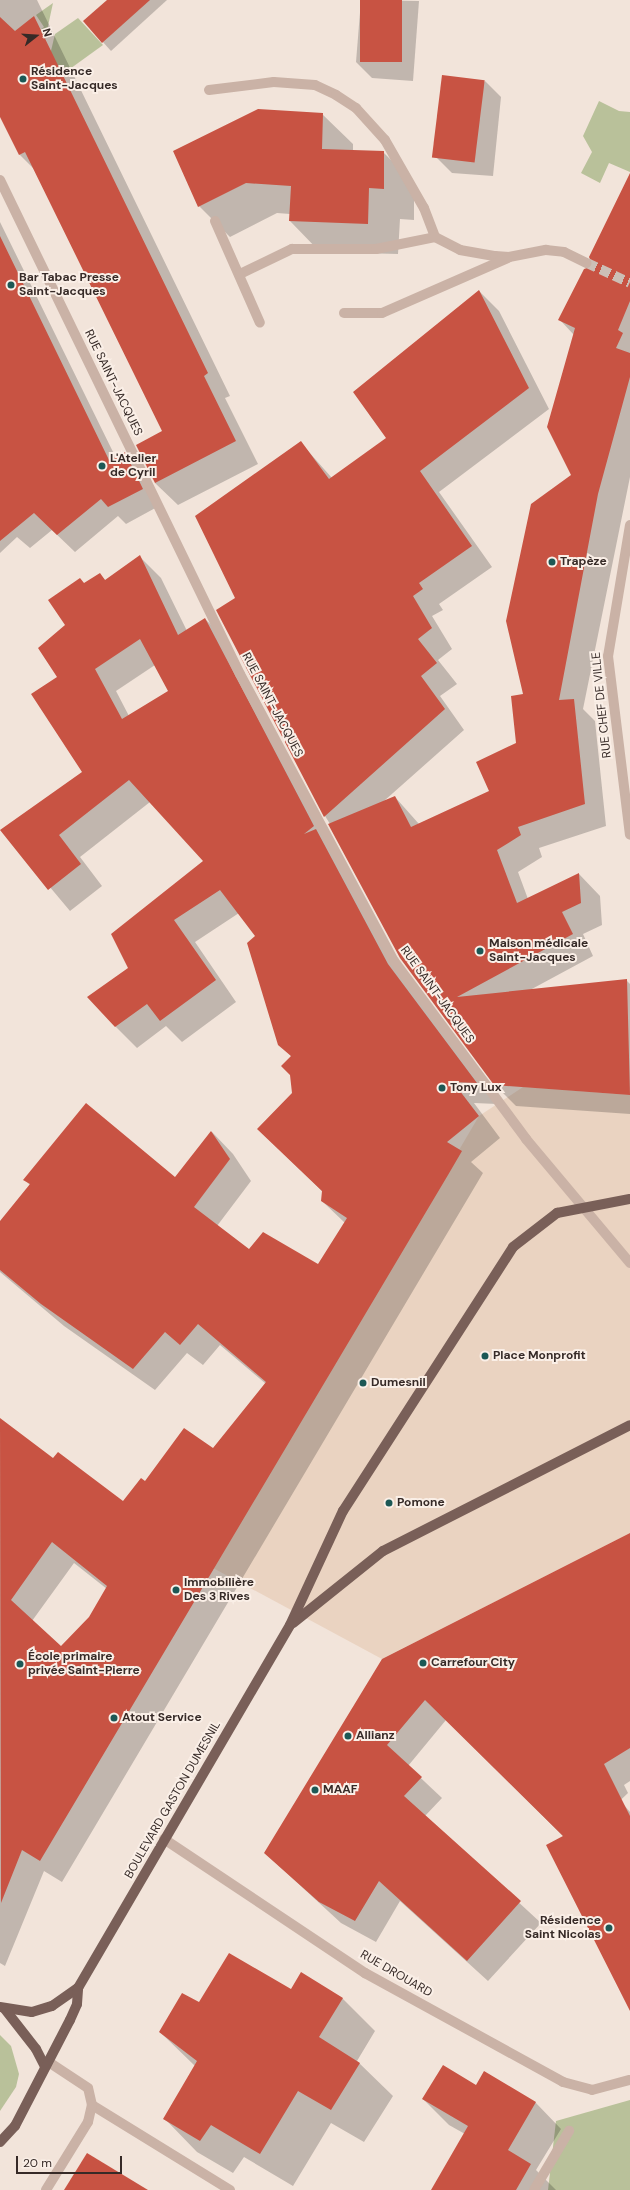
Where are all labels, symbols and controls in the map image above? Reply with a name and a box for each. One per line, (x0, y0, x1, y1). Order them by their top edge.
north arrow (16, 16, 56, 56)
text: N (40, 27, 55, 38)
place label: Résidence Saint-Jacques (31, 65, 118, 93)
marker: Résidence Saint-Jacques (18, 74, 28, 84)
place label: Bar Tabac Presse Saint-Jacques (19, 271, 119, 299)
marker: Bar Tabac Presse Saint-Jacques (6, 280, 16, 290)
street label: RUE SAINT-JACQUES (81, 328, 145, 438)
place label: L'Atelier de Cyril (110, 452, 156, 480)
marker: L'Atelier de Cyril (97, 461, 107, 471)
place label: Trapèze (560, 555, 607, 569)
marker: Trapèze (547, 557, 557, 567)
street label: RUE SAINT-JACQUES (238, 650, 306, 760)
street label: RUE CHEF DE VILLE (589, 651, 615, 759)
place label: Maison médicale Saint-Jacques (489, 937, 588, 965)
street label: RUE SAINT-JACQUES (397, 944, 477, 1046)
marker: Maison médicale Saint-Jacques (474, 945, 486, 957)
place label: Tony Lux (450, 1081, 502, 1095)
marker: Tony Lux (437, 1083, 447, 1093)
place label: Place Monprofit (493, 1349, 586, 1363)
marker: Place Monprofit (480, 1351, 490, 1361)
place label: Dumesnil (371, 1376, 426, 1390)
marker: Dumesnil (358, 1378, 368, 1388)
place label: Pomone (397, 1496, 445, 1510)
marker: Pomone (384, 1498, 394, 1508)
place label: Immobilière Des 3 Rives (184, 1576, 254, 1604)
marker: Immobilière Des 3 Rives (171, 1585, 181, 1595)
place label: École primaire privée Saint-Pierre (28, 1650, 140, 1678)
place label: Carrefour City (431, 1656, 515, 1670)
marker: Carrefour City (418, 1658, 428, 1668)
marker: École primaire privée Saint-Pierre (15, 1659, 25, 1669)
place label: Atout Service (122, 1711, 202, 1725)
marker: Atout Service (109, 1713, 119, 1723)
street label: BOULEVARD GASTON DUMESNIL (122, 1719, 224, 1881)
place label: Allianz (356, 1729, 395, 1743)
marker: Allianz (343, 1731, 353, 1741)
place label: MAAF (323, 1783, 357, 1797)
marker: MAAF (310, 1785, 320, 1795)
place label: Résidence Saint Nicolas (525, 1914, 601, 1942)
marker: Résidence Saint Nicolas (604, 1923, 614, 1933)
street label: RUE DROUARD (358, 1948, 434, 2000)
scale bar (18, 2148, 124, 2174)
text: 20 m (23, 2155, 52, 2171)

